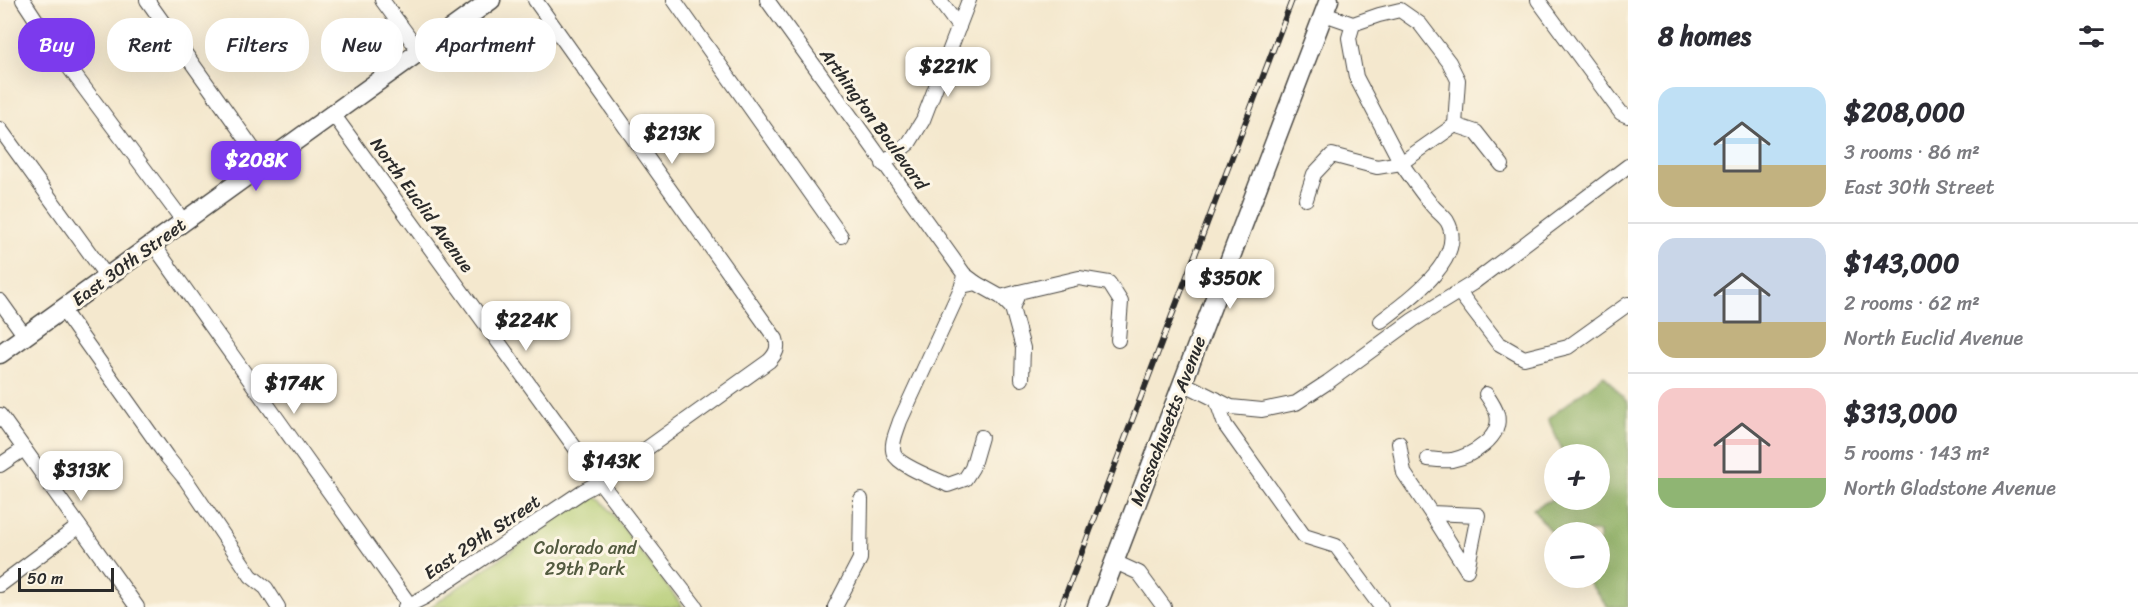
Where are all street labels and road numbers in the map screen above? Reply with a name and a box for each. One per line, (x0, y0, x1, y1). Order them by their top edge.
street label: Arthington Boulevard (811, 40, 938, 198)
street label: North Euclid Avenue (362, 130, 483, 280)
street label: East 30th Street (65, 209, 193, 315)
street label: Massachusetts Avenue (1121, 331, 1215, 511)
street label: East 29th Street (417, 486, 547, 588)

